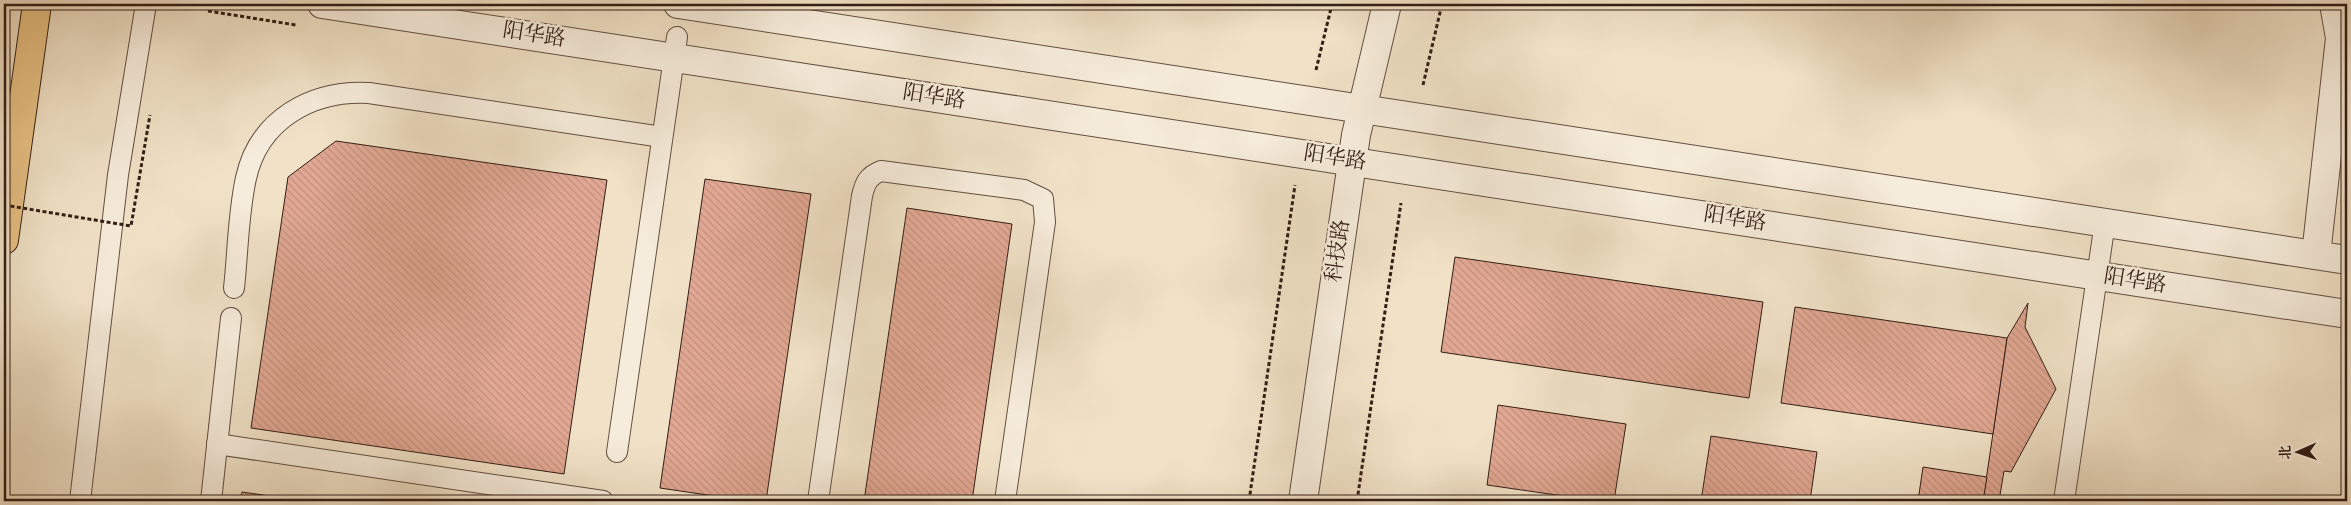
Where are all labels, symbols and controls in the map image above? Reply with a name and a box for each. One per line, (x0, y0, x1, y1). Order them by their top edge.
street label: 阳华路 (501, 16, 567, 56)
street label: 阳华路 (901, 78, 967, 118)
street label: 阳华路 (1302, 139, 1368, 179)
street label: 阳华路 (1702, 200, 1768, 240)
street label: 科技路 (1320, 218, 1358, 284)
street label: 阳华路 (2102, 262, 2168, 302)
north arrow (2274, 428, 2324, 478)
text: 北 (2277, 445, 2297, 460)

